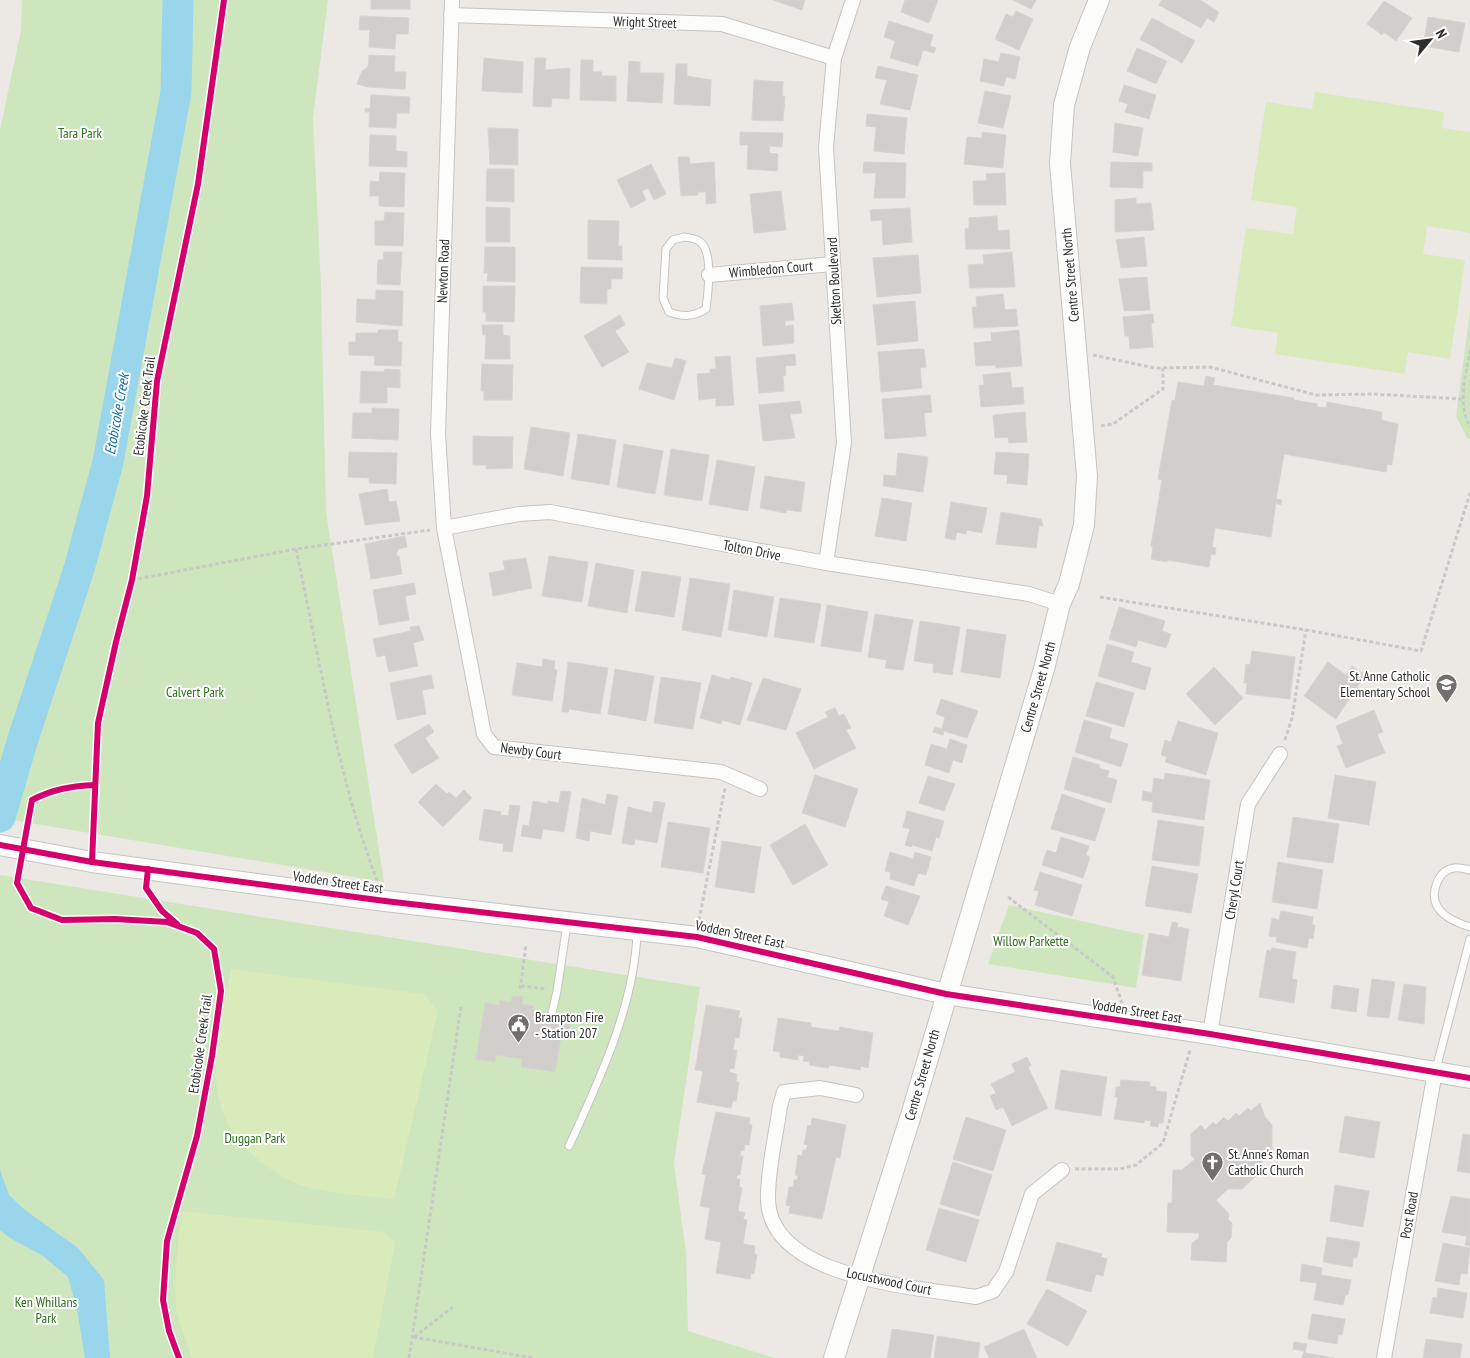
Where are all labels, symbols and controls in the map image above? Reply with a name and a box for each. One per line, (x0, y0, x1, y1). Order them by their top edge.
street label: Wright Street (613, 12, 677, 32)
north arrow (1405, 15, 1455, 65)
text: N (1432, 26, 1451, 41)
park label: Tara Park (58, 124, 102, 142)
street label: Centre Street North (1057, 227, 1083, 323)
street label: Skelton Boulevard (823, 237, 845, 325)
street label: Newton Road (433, 239, 453, 303)
street label: Wimbledon Court (728, 256, 814, 282)
street label: Etobicoke Creek Trail (129, 355, 159, 457)
water label: Etobicoke Creek (100, 370, 133, 456)
street label: Tolton Drive (722, 536, 783, 564)
street label: Centre Street North (1016, 639, 1060, 735)
place label: St. Anne Catholic Elementary School (1340, 667, 1431, 701)
school or university icon: St. Anne Catholic Elementary School (1434, 672, 1458, 703)
park label: Calvert Park (166, 683, 225, 701)
street label: Newby Court (499, 738, 563, 764)
street label: Cheryl Court (1220, 859, 1248, 921)
street label: Vodden Street East (291, 867, 384, 897)
street label: Vodden Street East (693, 916, 787, 952)
park label: Willow Parkette (993, 932, 1069, 950)
street label: Etobicoke Creek Trail (184, 993, 216, 1095)
street label: Vodden Street East (1090, 995, 1183, 1027)
place label: Brampton Fire - Station 207 (535, 1008, 604, 1042)
public building icon: Brampton Fire - Station 207 (507, 1013, 531, 1044)
street label: Centre Street North (900, 1027, 944, 1123)
park label: Duggan Park (224, 1129, 286, 1147)
place label: St. Anne's Roman Catholic Church (1228, 1145, 1309, 1179)
church icon: St. Anne's Roman Catholic Church (1200, 1150, 1224, 1181)
street label: Post Road (1396, 1190, 1422, 1240)
street label: Locustwood Court (845, 1263, 933, 1299)
park label: Ken Whillans Park (15, 1293, 78, 1327)

